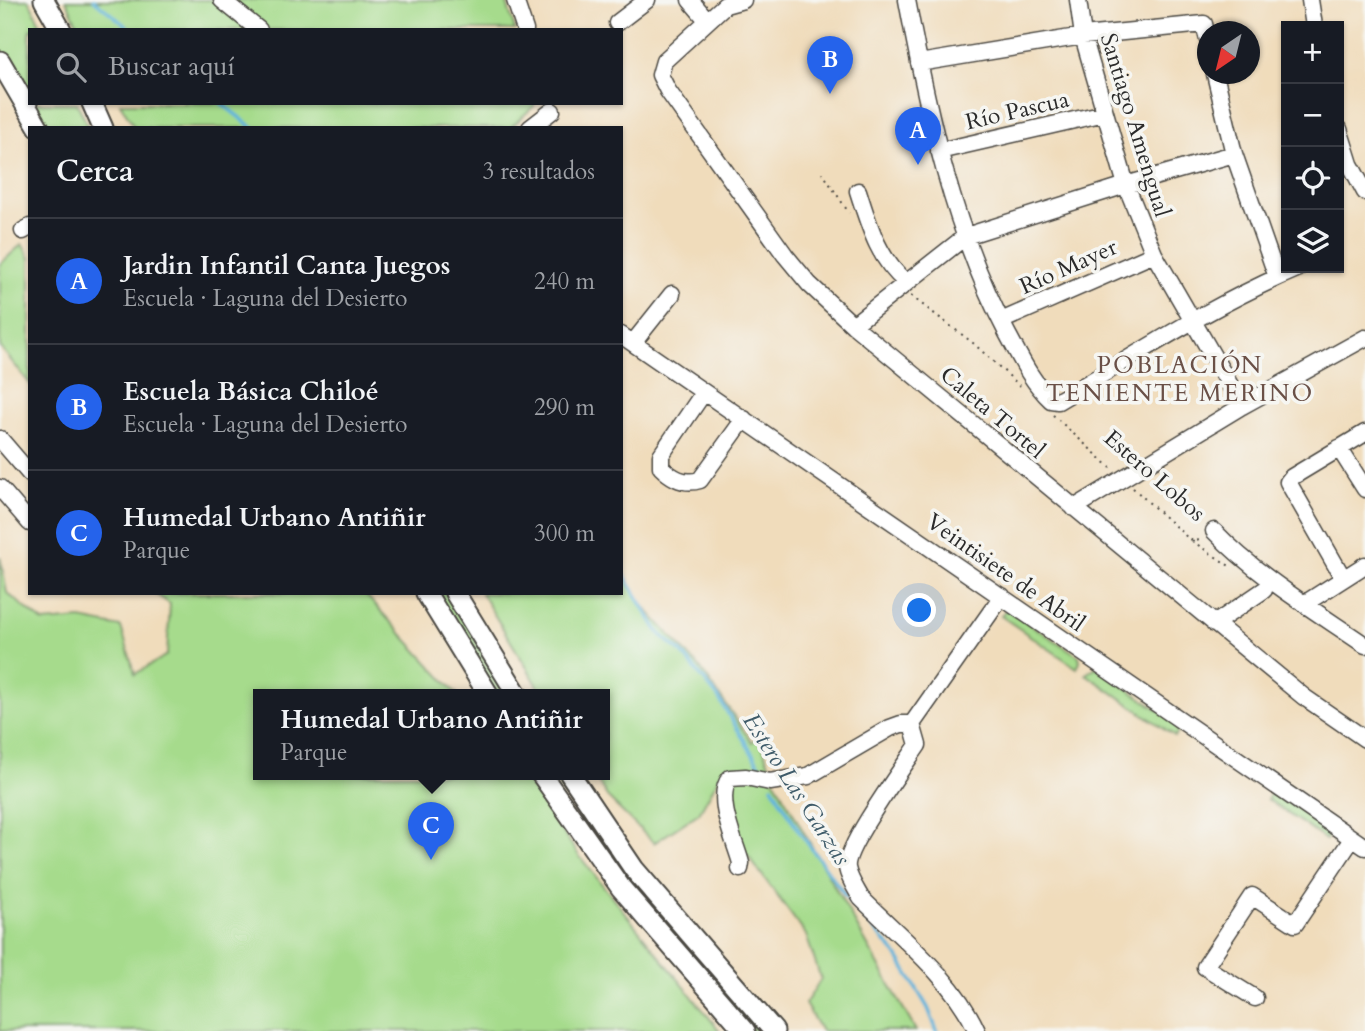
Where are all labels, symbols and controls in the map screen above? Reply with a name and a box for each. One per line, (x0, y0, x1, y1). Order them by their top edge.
north arrow (1197, 21, 1260, 84)
map controls (1281, 21, 1344, 273)
button: + (1281, 21, 1344, 84)
search box (28, 28, 623, 105)
street label: Santiago Amengual (1093, 30, 1178, 221)
pin: B (807, 36, 853, 94)
icon: search (52, 48, 90, 86)
text: Buscar aquí (108, 49, 235, 84)
street label: Río Pascua (962, 84, 1072, 137)
button: − (1281, 84, 1344, 147)
pin: A (895, 107, 941, 165)
button: locate (1281, 147, 1344, 210)
text: Cerca (56, 151, 134, 192)
text: 3 resultados (482, 156, 595, 187)
button: layers (1281, 210, 1344, 273)
street label: Río Mayer (1015, 231, 1122, 302)
text: Jardin Infantil Canta Juegos (123, 248, 450, 283)
text: A (70, 266, 88, 297)
text: 240 m (534, 266, 595, 297)
text: Escuela · Laguna del Desierto (123, 283, 408, 314)
district label: POBLACIÓN TENIENTE MERINO (1046, 349, 1314, 410)
street label: Caleta Tortel (934, 359, 1052, 466)
text: Escuela Básica Chiloé (123, 374, 379, 409)
text: B (71, 392, 87, 423)
text: 290 m (534, 392, 595, 423)
text: Escuela · Laguna del Desierto (123, 409, 408, 440)
street label: Estero Lobos (1097, 423, 1212, 528)
text: Humedal Urbano Antiñir (123, 500, 426, 535)
street label: Veintisiete de Abril (920, 506, 1091, 639)
text: C (70, 518, 88, 549)
text: 300 m (534, 518, 595, 549)
text: Parque (123, 535, 190, 566)
your location (902, 593, 936, 627)
popup (253, 689, 610, 780)
text: Humedal Urbano Antiñir (280, 702, 583, 737)
water label: Estero Las Garzas (735, 707, 858, 872)
text: Parque (280, 737, 347, 768)
pin: C (408, 802, 454, 860)

